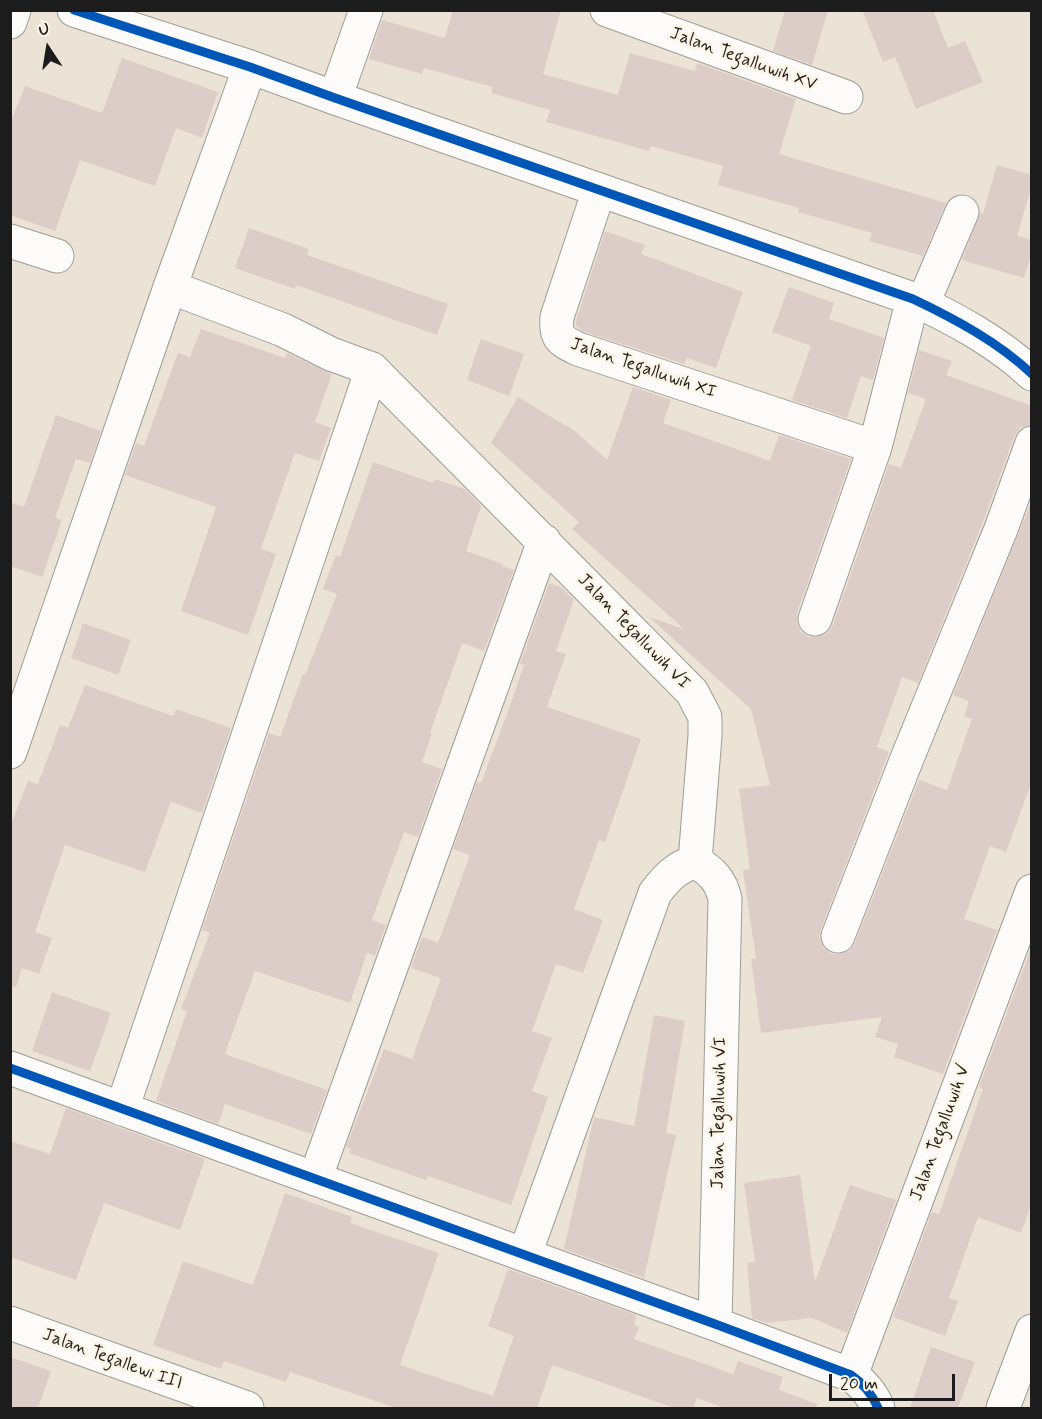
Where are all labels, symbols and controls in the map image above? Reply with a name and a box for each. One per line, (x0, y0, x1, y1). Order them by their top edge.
north arrow (18, 18, 78, 78)
text: U (37, 19, 51, 41)
street label: Jalan Tegalluwih XV (667, 23, 819, 97)
street label: Jalan Tegalluwih XI (567, 334, 719, 404)
street label: Jalan Tegalluwih VI (572, 570, 694, 694)
street label: Jalan Tegalluwih VI (708, 1037, 732, 1189)
street label: Jalan Tegalluwih V (906, 1062, 976, 1204)
street label: Jalan Tegallewi III (39, 1325, 185, 1395)
scale bar (832, 1362, 958, 1400)
text: 20 m (840, 1372, 878, 1396)

